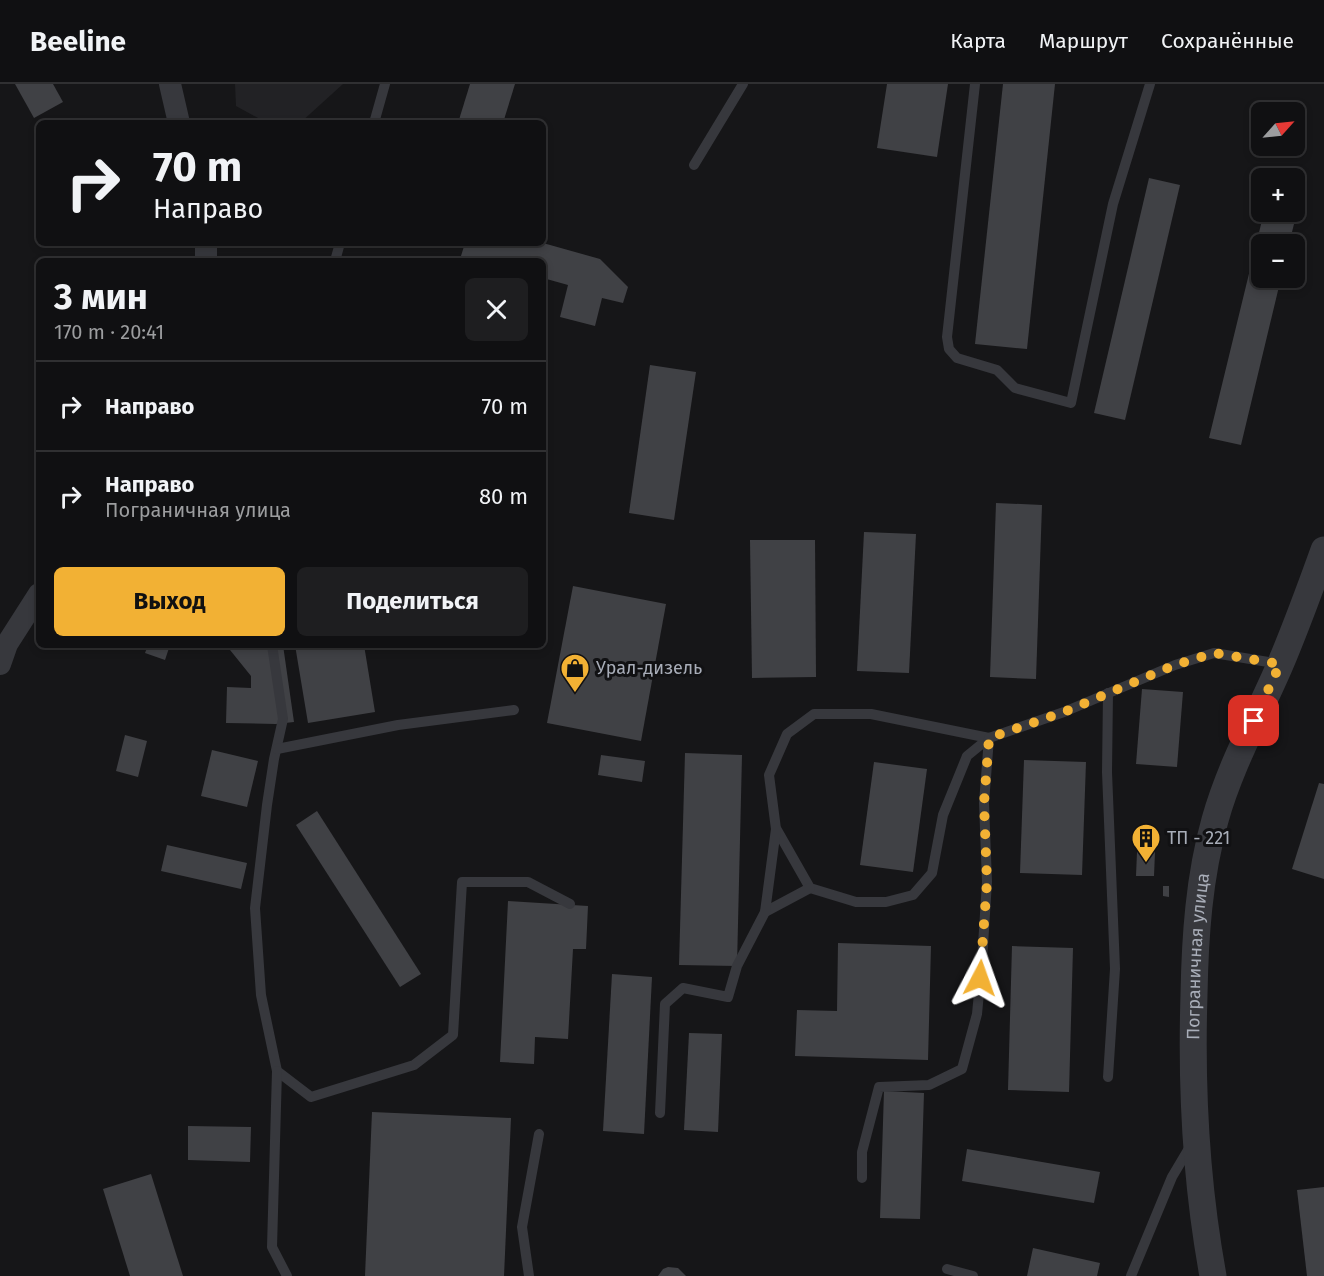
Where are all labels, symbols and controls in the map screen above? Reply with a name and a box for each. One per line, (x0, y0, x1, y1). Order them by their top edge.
text: Beeline (30, 25, 126, 58)
text: Карта (950, 28, 1006, 54)
text: Маршрут (1039, 28, 1128, 54)
text: Сохранённые (1161, 28, 1294, 54)
north arrow (1251, 102, 1305, 156)
map controls (1251, 102, 1305, 288)
text: 70 m (153, 142, 242, 192)
icon: right (54, 144, 132, 222)
button: + (1251, 168, 1305, 222)
text: Направо (153, 193, 263, 225)
button: − (1251, 234, 1305, 288)
text: 3 мин (54, 275, 148, 319)
button: close (465, 278, 528, 341)
text: 170 m · 20:41 (54, 320, 164, 344)
icon: right (54, 390, 87, 423)
text: Направо (105, 393, 194, 420)
text: 70 m (482, 393, 528, 420)
text: Направо (105, 471, 194, 498)
icon: right (54, 480, 87, 513)
text: 80 m (479, 483, 528, 510)
text: Пограничная улица (105, 498, 291, 522)
button: Выход (54, 567, 285, 636)
button: Поделиться (297, 567, 528, 636)
shop icon: Урал-дизель (559, 652, 591, 694)
place label: Урал-дизель (596, 657, 702, 679)
pin (1228, 695, 1279, 746)
icon: arrive (1237, 704, 1270, 737)
building icon: ТП - 221 (1130, 822, 1162, 864)
place label: ТП - 221 (1167, 827, 1230, 849)
street label: Пограничная улица (1182, 871, 1214, 1040)
position arrow (948, 946, 1012, 1010)

